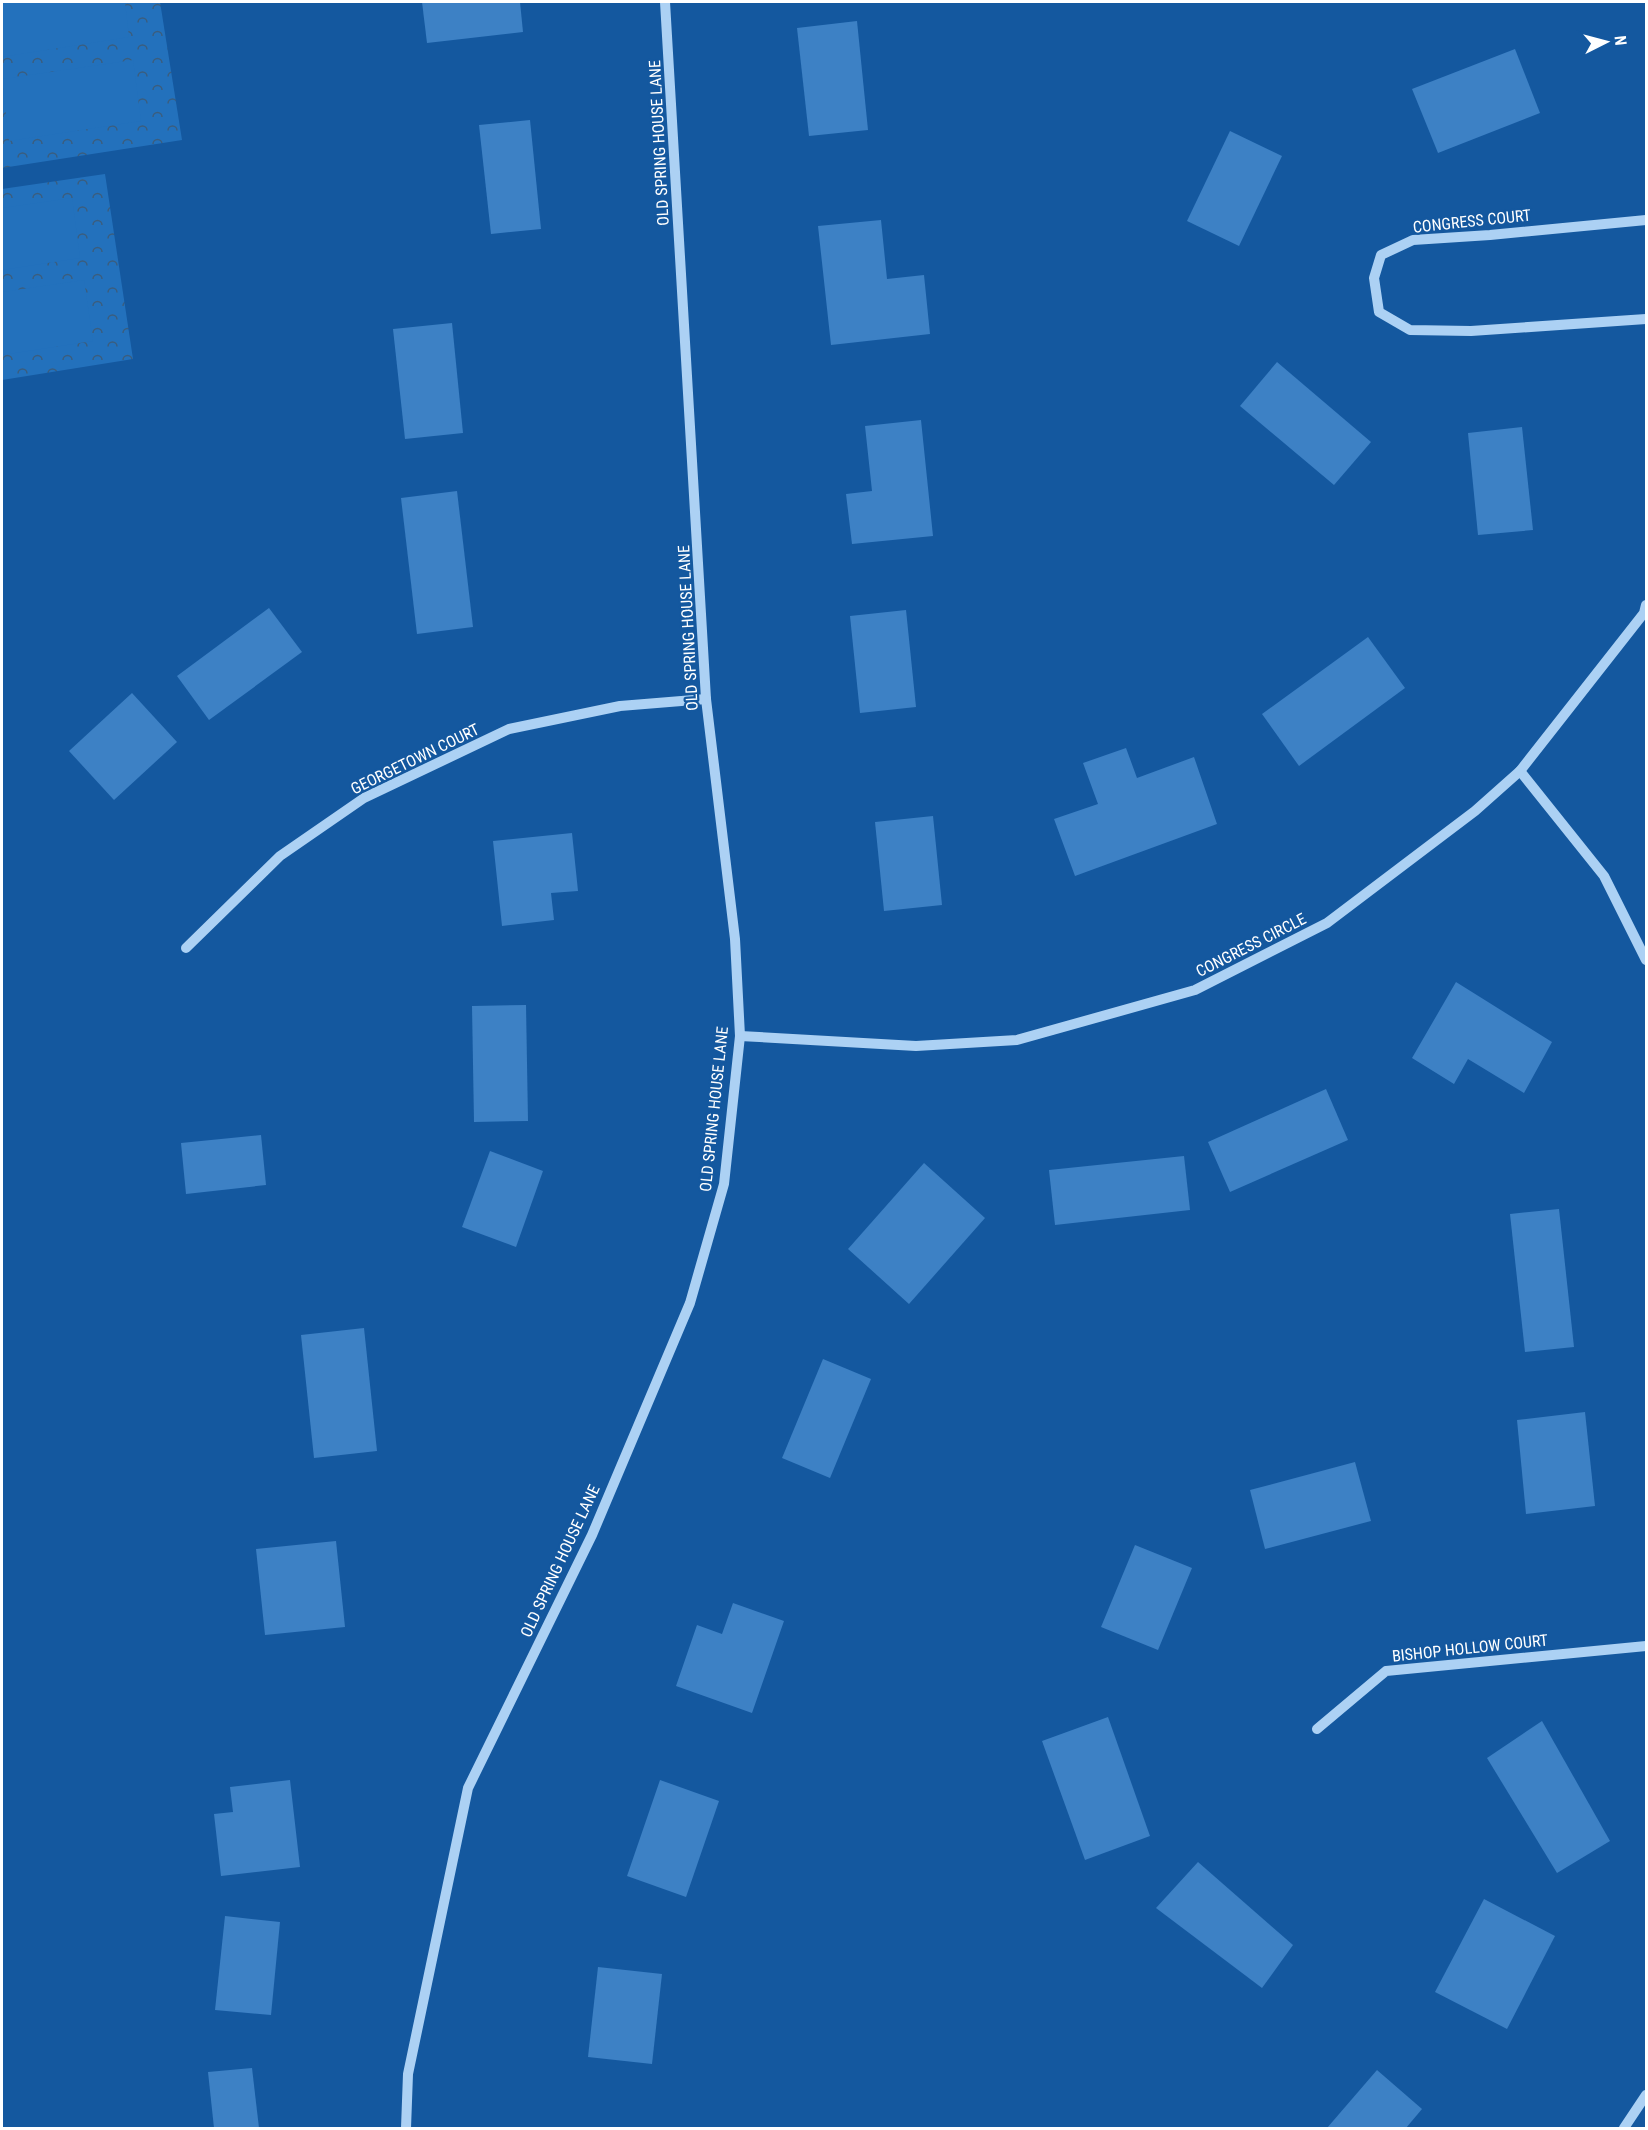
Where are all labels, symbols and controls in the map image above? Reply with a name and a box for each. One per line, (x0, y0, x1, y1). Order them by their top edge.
north arrow (1576, 12, 1636, 72)
text: N (1610, 35, 1630, 46)
street label: OLD SPRING HOUSE LANE (645, 60, 673, 226)
street label: CONGRESS COURT (1412, 205, 1532, 237)
street label: OLD SPRING HOUSE LANE (674, 545, 702, 711)
street label: GEORGETOWN COURT (348, 720, 482, 798)
street label: CONGRESS CIRCLE (1193, 909, 1309, 981)
street label: OLD SPRING HOUSE LANE (696, 1025, 732, 1193)
street label: OLD SPRING HOUSE LANE (516, 1482, 604, 1640)
street label: BISHOP HOLLOW COURT (1391, 1630, 1549, 1666)

